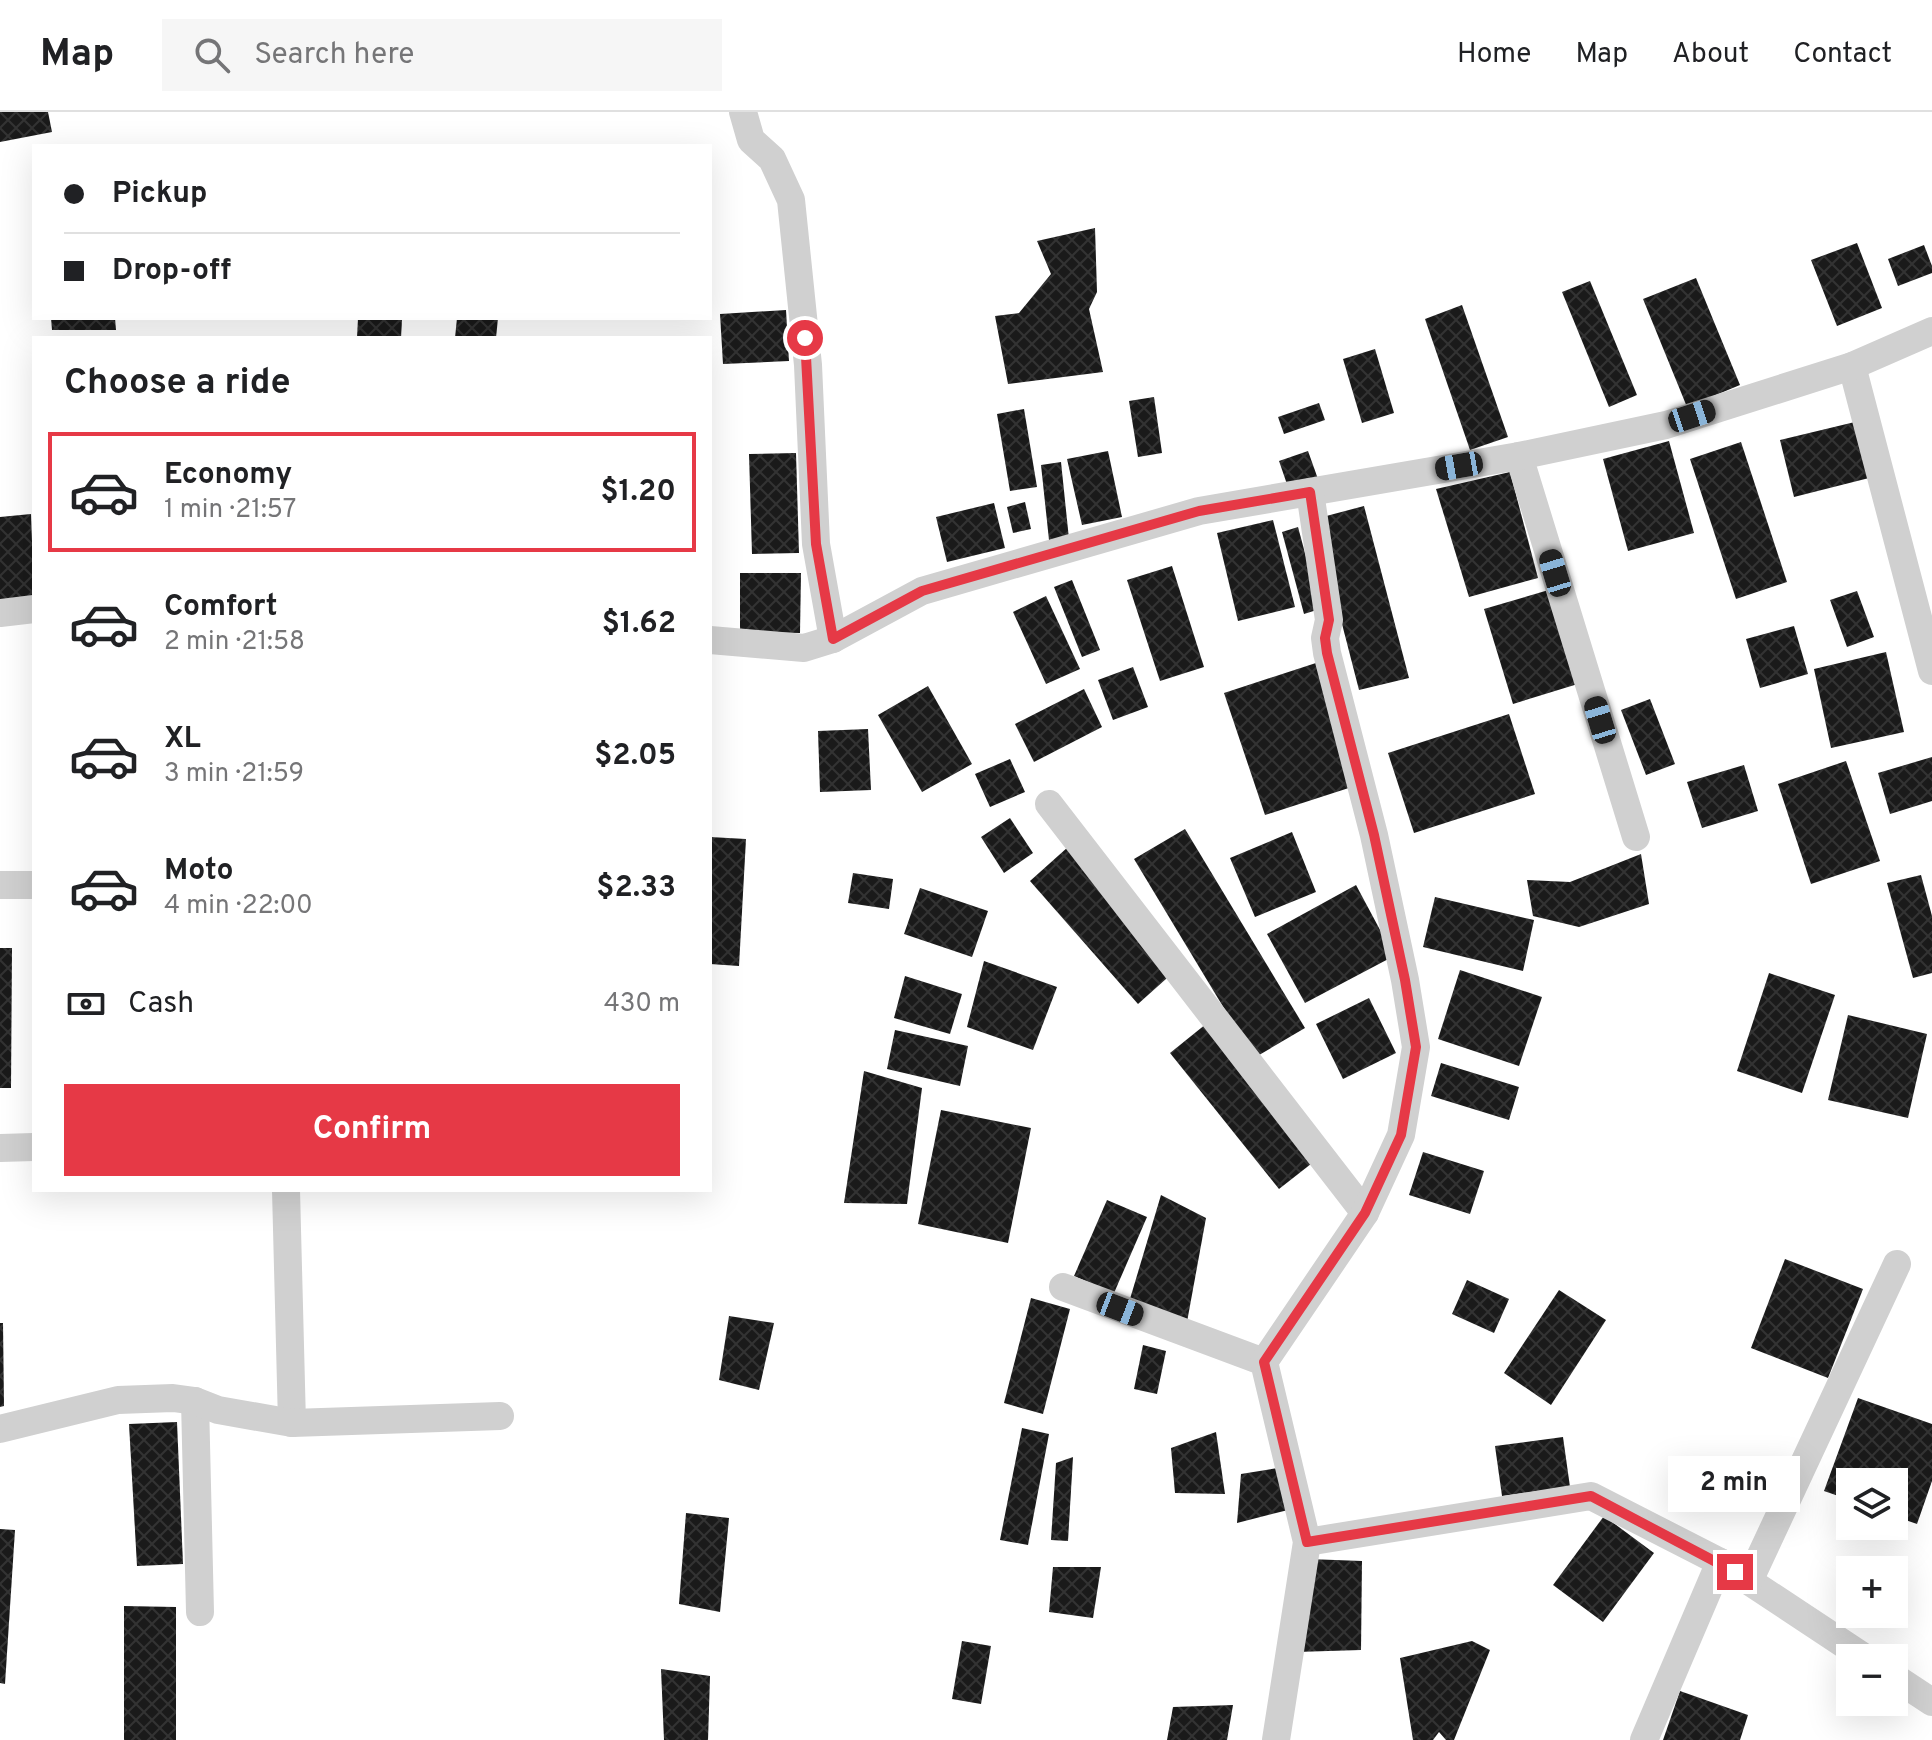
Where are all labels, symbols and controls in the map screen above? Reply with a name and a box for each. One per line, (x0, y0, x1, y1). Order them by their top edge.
search box (162, 19, 722, 91)
text: Map (40, 31, 114, 80)
icon: search (190, 33, 234, 77)
text: Search here (254, 37, 414, 74)
text: Home (1457, 37, 1531, 73)
text: Map (1575, 37, 1628, 73)
text: About (1672, 37, 1749, 73)
text: Contact (1793, 37, 1892, 73)
text: Pickup (112, 176, 207, 213)
text: Drop-off (112, 253, 231, 290)
route start (787, 320, 823, 356)
text: Choose a ride (64, 361, 290, 407)
car (1665, 397, 1719, 435)
car (1433, 450, 1485, 482)
icon: car (68, 456, 140, 528)
text: Economy (164, 457, 292, 494)
text: $1.20 (600, 474, 676, 511)
text: 1 min · 21:57 (164, 494, 296, 527)
car (1537, 547, 1573, 599)
icon: car (68, 588, 140, 660)
text: Comfort (164, 589, 277, 626)
text: $1.62 (602, 606, 676, 643)
text: 2 min · 21:58 (164, 626, 305, 659)
car (1582, 694, 1618, 746)
icon: car (68, 720, 140, 792)
text: XL (164, 721, 201, 758)
text: $2.05 (594, 738, 676, 775)
text: 3 min · 21:59 (164, 758, 304, 791)
icon: car (68, 852, 140, 924)
text: Moto (164, 853, 234, 890)
text: $2.33 (596, 870, 676, 907)
text: 4 min · 22:00 (164, 890, 313, 923)
icon: cash (64, 982, 108, 1026)
text: Cash (128, 986, 194, 1023)
text: 430 m (604, 988, 680, 1021)
button: Confirm (64, 1084, 680, 1176)
car (1093, 1289, 1147, 1329)
callout: 2 min (1669, 1456, 1801, 1512)
text: 2 min (1700, 1467, 1768, 1500)
map controls (1836, 1468, 1908, 1716)
button: layers (1836, 1468, 1908, 1540)
route end (1717, 1554, 1753, 1590)
button: + (1836, 1556, 1908, 1628)
button: − (1836, 1644, 1908, 1716)

